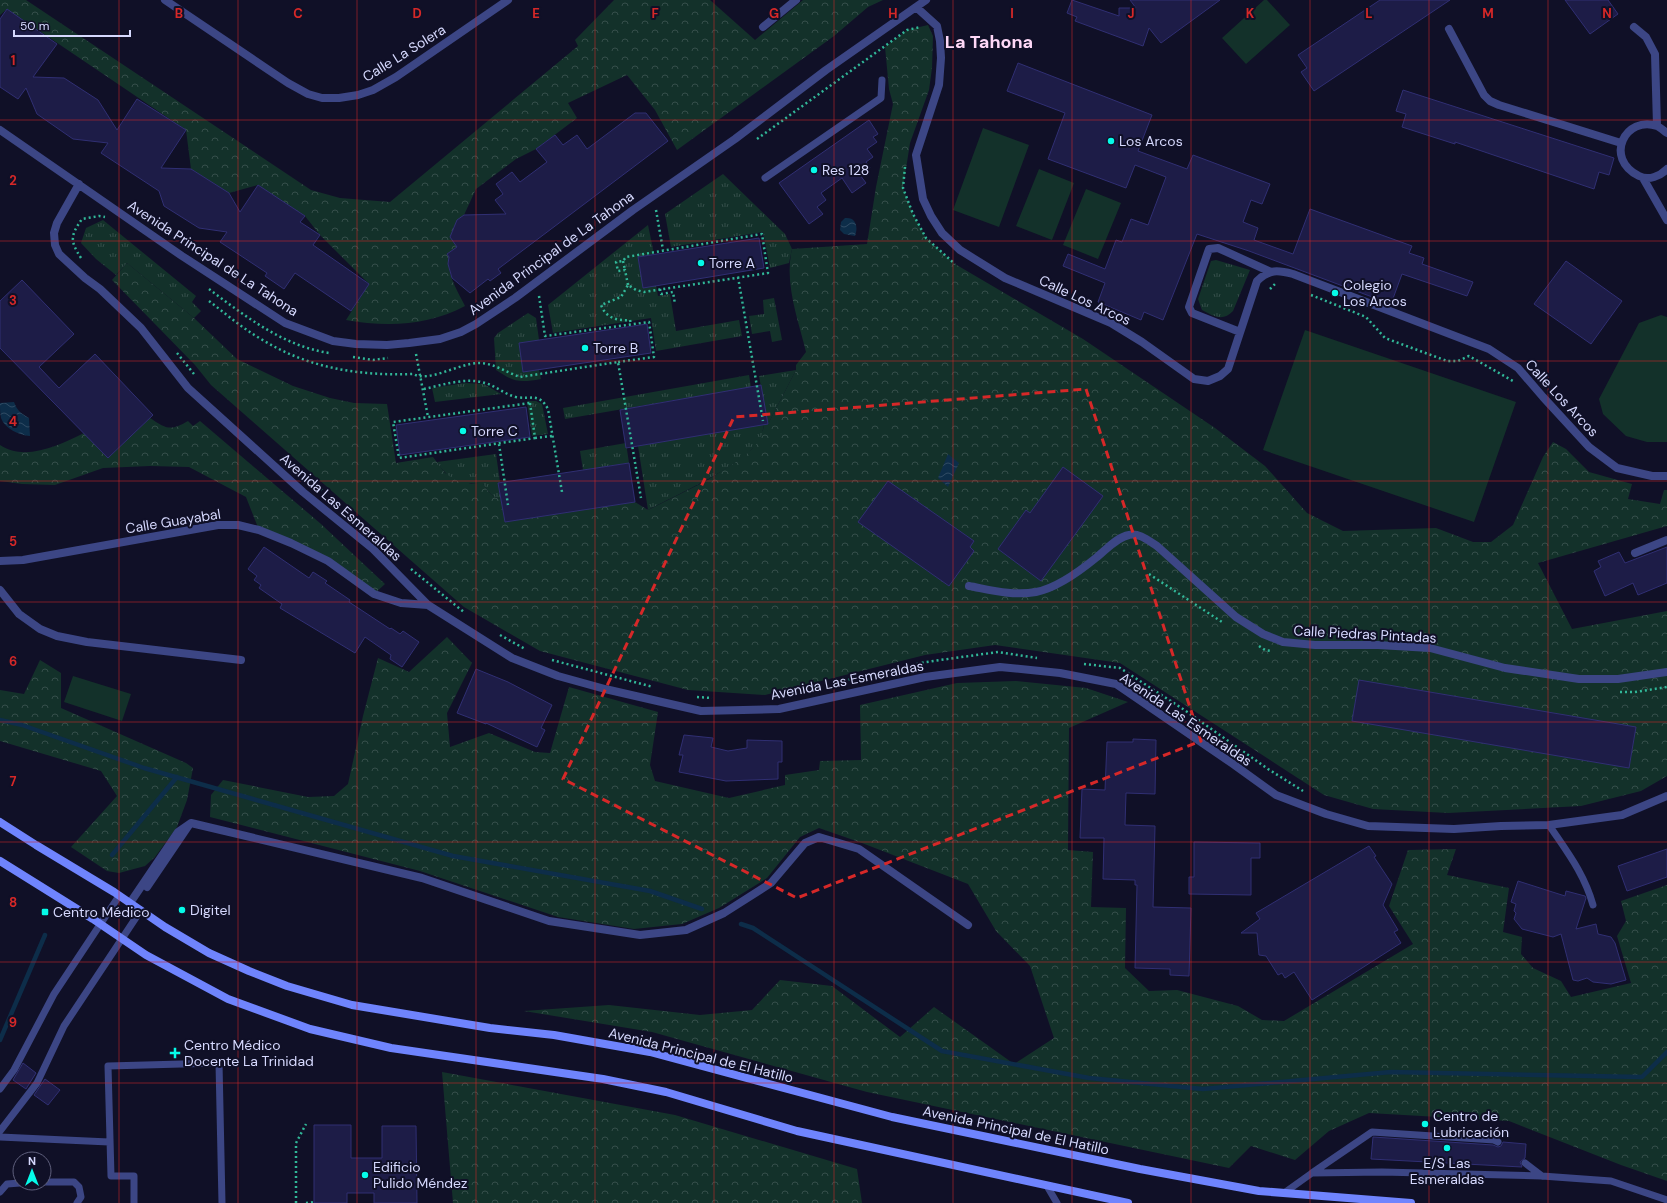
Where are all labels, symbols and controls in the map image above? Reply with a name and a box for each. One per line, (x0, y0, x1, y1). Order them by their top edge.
text: B (175, 5, 183, 22)
text: C (293, 5, 303, 22)
text: D (412, 5, 422, 22)
text: E (532, 5, 540, 22)
text: F (651, 5, 659, 22)
text: G (769, 5, 779, 22)
text: H (888, 5, 898, 22)
text: I (1010, 5, 1014, 22)
text: J (1127, 5, 1135, 22)
text: K (1246, 5, 1255, 22)
text: L (1365, 5, 1373, 22)
text: M (1482, 5, 1494, 22)
text: N (1602, 5, 1612, 22)
scale bar (14, 12, 130, 38)
text: 50 m (20, 18, 49, 34)
street label: Calle La Solera (359, 20, 449, 86)
district label: La Tahona (945, 30, 1033, 54)
text: 1 (11, 52, 15, 69)
place label: Los Arcos (1119, 132, 1183, 150)
marker: Los Arcos (1106, 136, 1116, 146)
place label: Res 128 (822, 161, 869, 179)
marker: Res 128 (809, 165, 819, 175)
text: 2 (9, 172, 17, 189)
street label: Avenida Principal de La Tahona (465, 187, 637, 319)
street label: Avenida Principal de La Tahona (124, 196, 302, 320)
place label: Torre A (709, 254, 755, 272)
marker: Torre A (696, 258, 706, 268)
street label: Calle Los Arcos (1036, 271, 1134, 329)
place label: Colegio Los Arcos (1343, 276, 1407, 310)
marker: Colegio Los Arcos (1330, 288, 1340, 298)
text: 3 (9, 292, 17, 309)
place label: Torre B (593, 339, 638, 357)
marker: Torre B (580, 343, 590, 353)
street label: Calle Los Arcos (1522, 356, 1602, 440)
text: 4 (9, 413, 17, 430)
place label: Torre C (471, 422, 518, 440)
marker: Torre C (458, 426, 468, 436)
street label: Avenida Las Esmeraldas (276, 449, 406, 565)
street label: Calle Guayabal (124, 505, 222, 537)
text: 5 (9, 533, 17, 550)
street label: Calle Piedras Pintadas (1293, 621, 1437, 647)
text: 6 (9, 653, 17, 670)
street label: Avenida Las Esmeraldas (769, 656, 925, 704)
street label: Avenida Las Esmeraldas (1116, 668, 1256, 770)
text: 7 (10, 773, 17, 790)
text: 8 (9, 894, 17, 911)
place label: Digitel (190, 901, 231, 919)
place label: Centro Médico (53, 903, 150, 921)
marker: Digitel (177, 905, 187, 915)
marker: Centro Médico (40, 907, 50, 917)
text: 9 (9, 1014, 17, 1031)
street label: Avenida Principal de El Hatillo (607, 1023, 795, 1087)
place label: Centro Médico Docente La Trinidad (184, 1036, 314, 1070)
marker: Centro Médico Docente La Trinidad (169, 1047, 181, 1059)
street label: Avenida Principal de El Hatillo (921, 1101, 1111, 1159)
place label: Centro de Lubricación (1433, 1107, 1509, 1141)
marker: Centro de Lubricación (1420, 1119, 1430, 1129)
marker: E/S Las Esmeraldas (1442, 1143, 1452, 1153)
north arrow (12, 1151, 52, 1191)
text: N (28, 1154, 36, 1168)
place label: E/S Las Esmeraldas (1410, 1154, 1484, 1188)
place label: Edificio Pulido Méndez (373, 1158, 467, 1192)
marker: Edificio Pulido Méndez (360, 1170, 370, 1180)

